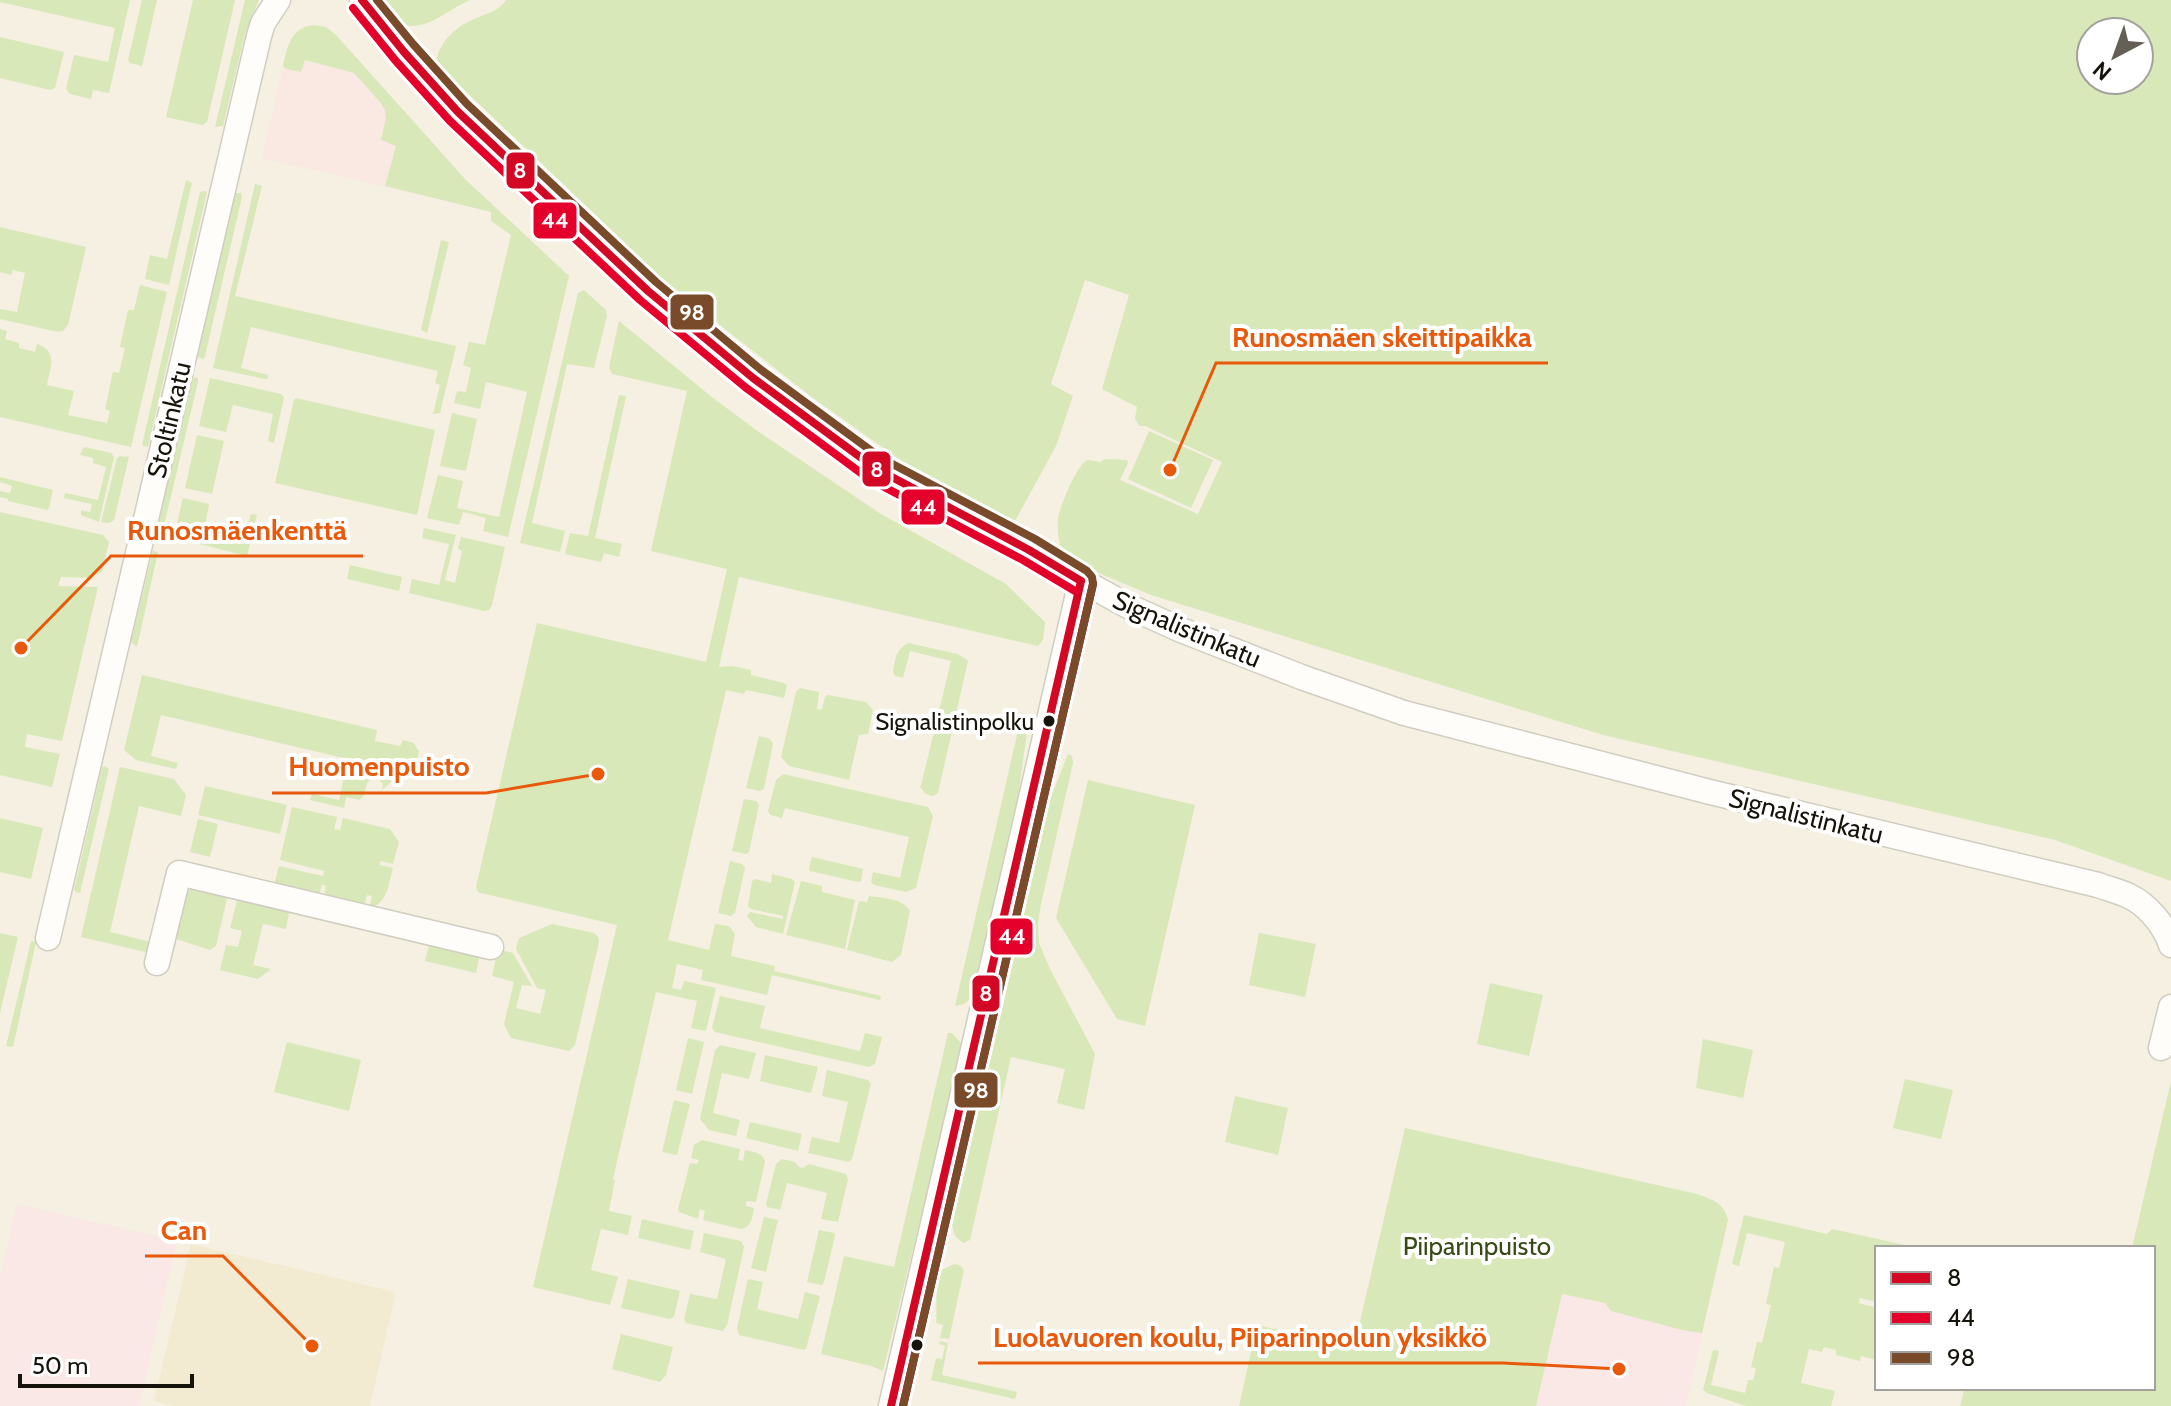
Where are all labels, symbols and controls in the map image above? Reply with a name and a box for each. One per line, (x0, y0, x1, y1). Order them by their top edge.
north arrow (2075, 16, 2155, 96)
text: N (2087, 55, 2117, 86)
line badge: 8 (505, 151, 536, 190)
text: 8 (513, 157, 527, 184)
line badge: 44 (532, 201, 578, 240)
text: 44 (541, 207, 569, 234)
line badge: 98 (669, 293, 715, 331)
text: 98 (679, 299, 705, 326)
callout: Runosmäen skeittipaikka (1216, 311, 1548, 363)
text: Runosmäen skeittipaikka (1232, 320, 1532, 354)
street label: Stoltinkatu (140, 359, 198, 481)
line badge: 8 (861, 450, 892, 488)
text: 8 (870, 456, 884, 483)
line badge: 44 (900, 488, 946, 526)
text: 44 (909, 494, 937, 521)
callout: Runosmäenkenttä (111, 504, 363, 556)
text: Runosmäenkenttä (127, 513, 347, 547)
street label: Signalistinkatu (1108, 583, 1266, 675)
place label: Signalistinpolku (875, 707, 1034, 736)
marker: Signalistinpolku (1041, 713, 1057, 729)
callout: Huomenpuisto (272, 741, 486, 793)
text: Huomenpuisto (288, 749, 470, 783)
street label: Signalistinkatu (1726, 781, 1886, 851)
line badge: 44 (989, 917, 1034, 956)
text: 44 (998, 923, 1026, 950)
line badge: 8 (971, 974, 1001, 1013)
text: 8 (979, 980, 993, 1007)
line badge: 98 (953, 1071, 999, 1109)
text: 98 (963, 1077, 989, 1104)
callout: Can (145, 1204, 223, 1256)
text: Can (161, 1213, 207, 1247)
park label: Piiparinpuisto (1403, 1230, 1551, 1262)
legend (1875, 1246, 2155, 1390)
text: 8 (1947, 1263, 1962, 1292)
text: 44 (1947, 1303, 1975, 1332)
callout: Luolavuoren koulu, Piiparinpolun yksikkö (978, 1311, 1503, 1363)
text: Luolavuoren koulu, Piiparinpolun yksikkö (993, 1320, 1487, 1354)
unlabelled marker (909, 1337, 925, 1353)
scale bar (20, 1338, 192, 1388)
text: 98 (1947, 1343, 1975, 1372)
text: 50 m (32, 1351, 88, 1380)

